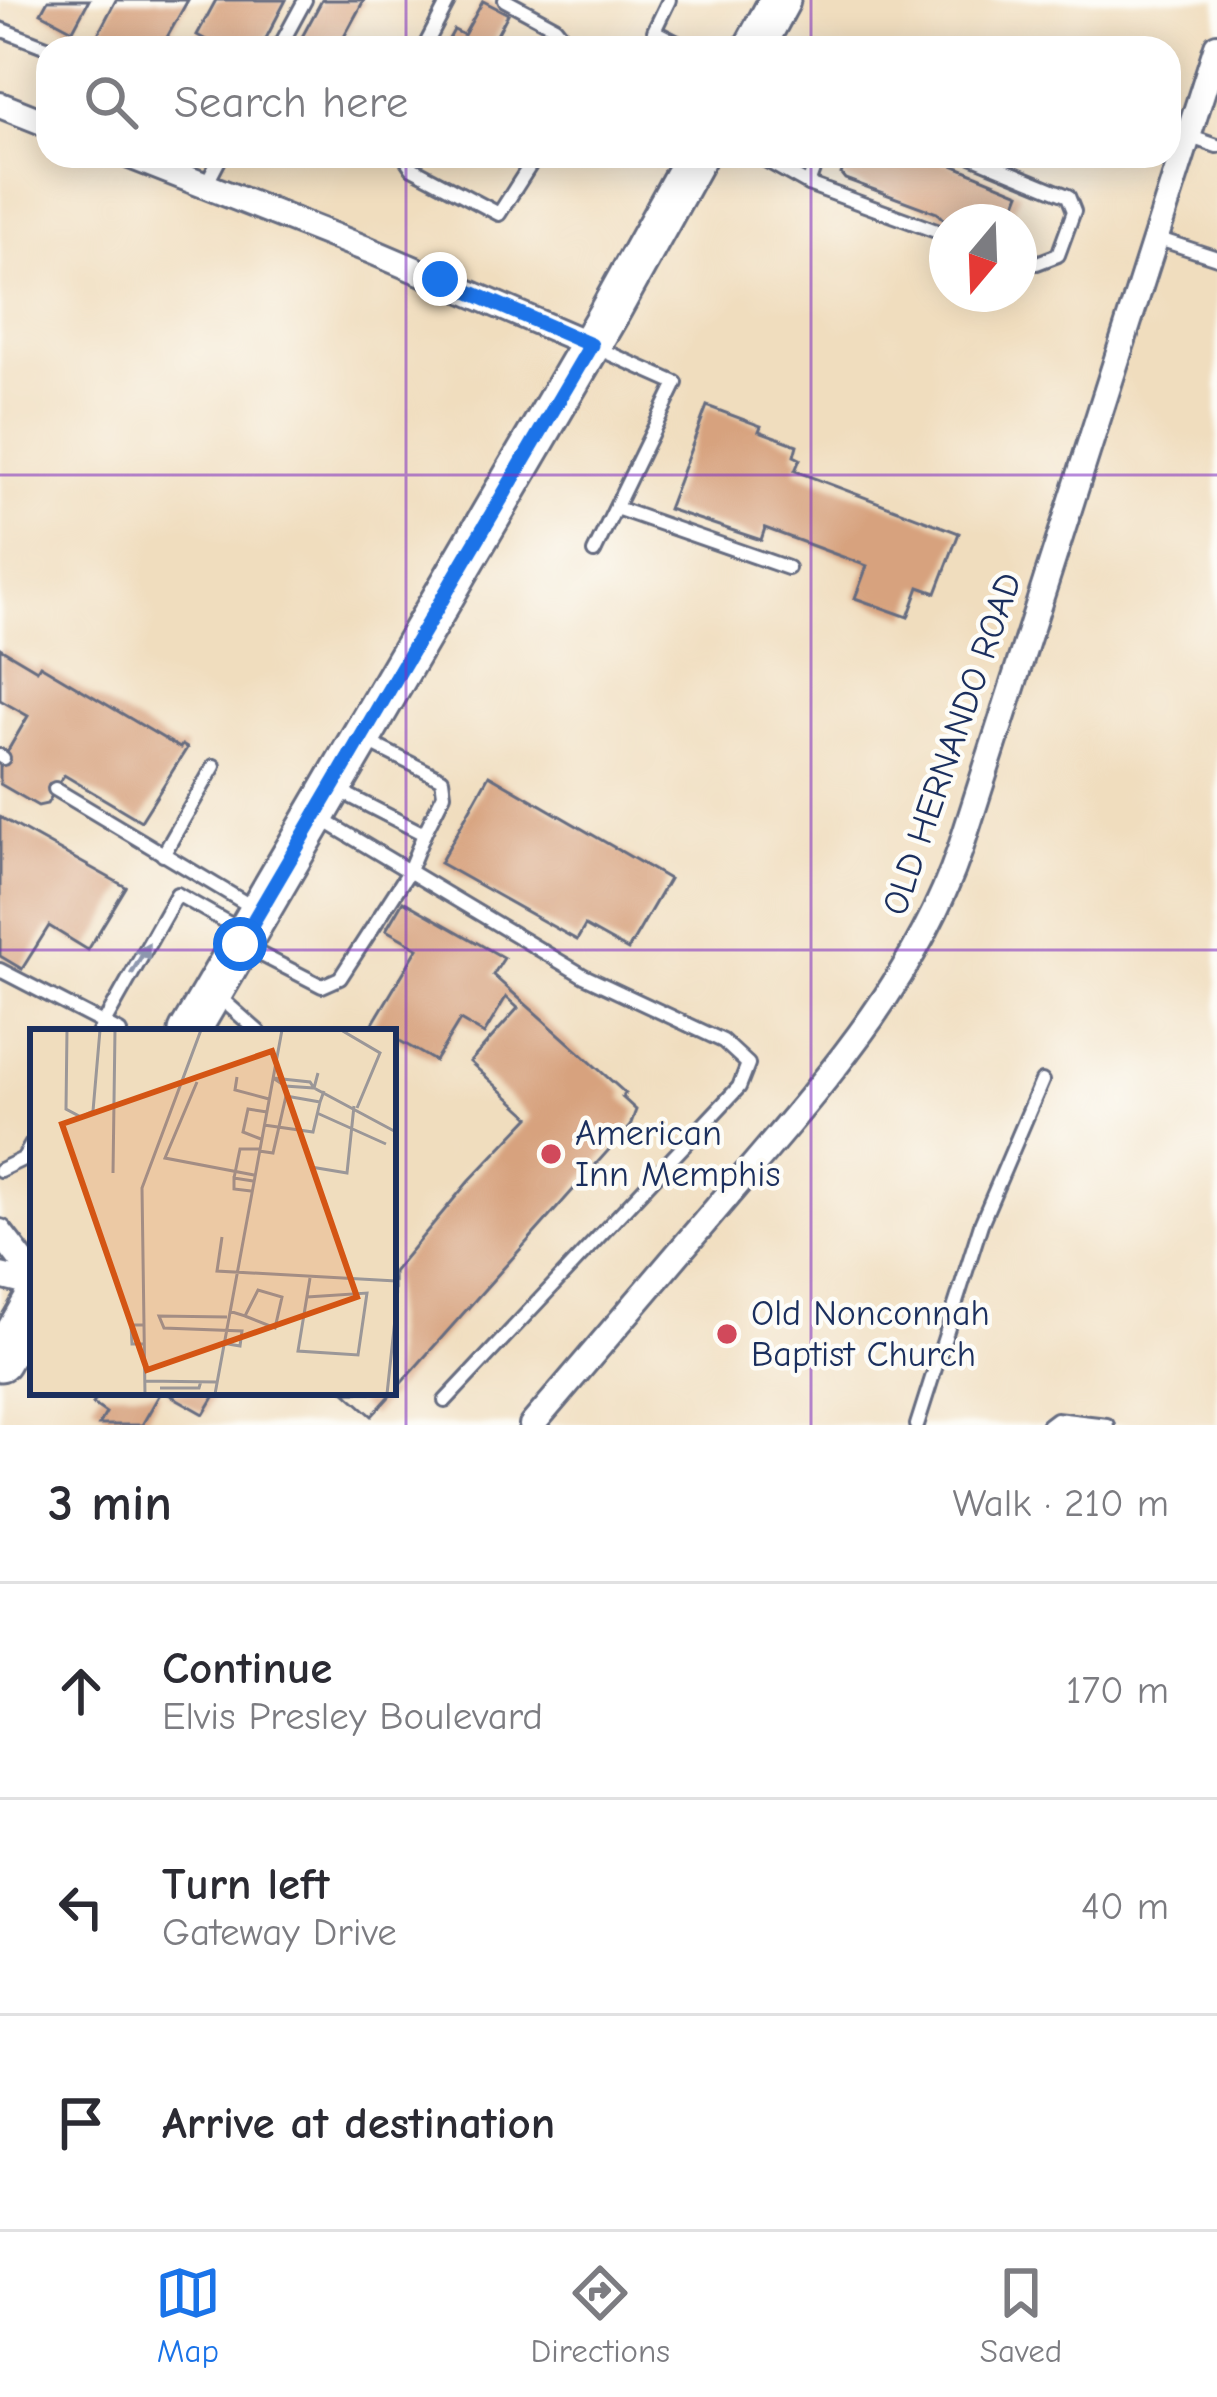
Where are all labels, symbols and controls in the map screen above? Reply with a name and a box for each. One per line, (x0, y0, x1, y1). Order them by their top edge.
search box (36, 36, 1181, 168)
icon: search (78, 69, 144, 135)
text: Search here (174, 76, 408, 128)
north arrow (929, 204, 1037, 312)
route end (413, 252, 467, 306)
street label: OLD HERNANDO ROAD (874, 567, 1030, 921)
route start (213, 917, 267, 971)
one-way arrow (129, 942, 150, 976)
inset map (30, 1029, 396, 1395)
place label: American Inn Memphis (575, 1113, 781, 1195)
marker: American Inn Memphis (538, 1141, 564, 1167)
place label: Old Nonconnah Baptist Church (751, 1293, 990, 1375)
marker: Old Nonconnah Baptist Church (714, 1321, 740, 1347)
text: 3 min (48, 1474, 172, 1533)
text: Walk · 210 m (953, 1481, 1169, 1526)
text: Continue (162, 1642, 332, 1694)
icon: ahead (48, 1658, 114, 1724)
text: 170 m (1066, 1668, 1169, 1713)
text: Elvis Presley Boulevard (162, 1694, 543, 1739)
text: Turn left (162, 1858, 329, 1910)
icon: left (48, 1874, 114, 1940)
text: 40 m (1081, 1884, 1169, 1929)
text: Gateway Drive (162, 1910, 397, 1955)
icon: arrive (48, 2090, 114, 2156)
text: Arrive at destination (162, 2097, 555, 2149)
tab: Map (155, 2260, 221, 2370)
tab: Directions (531, 2260, 670, 2370)
tab: Saved (980, 2260, 1062, 2370)

